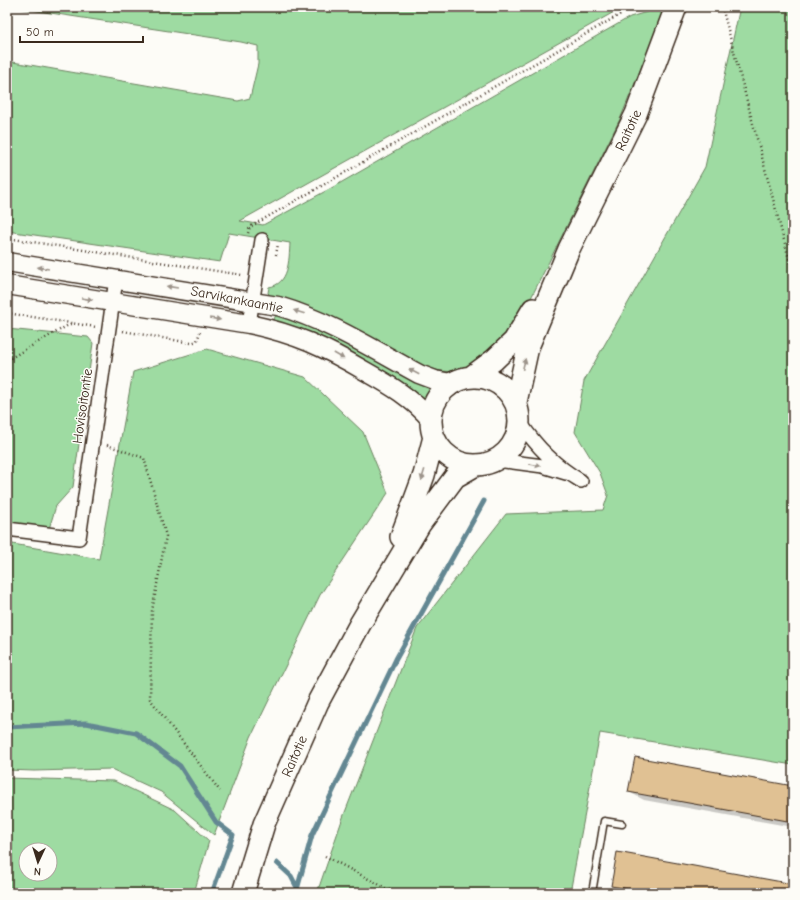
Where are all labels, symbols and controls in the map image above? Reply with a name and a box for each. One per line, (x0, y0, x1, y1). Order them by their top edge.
scale bar (20, 18, 143, 44)
text: 50 m (26, 25, 54, 39)
street label: Raitotie (612, 107, 645, 154)
one-way arrow (37, 265, 49, 271)
street label: Sarvikankaantie (189, 282, 285, 317)
one-way arrow (166, 284, 178, 290)
one-way arrow (81, 296, 93, 302)
one-way arrow (293, 309, 305, 315)
one-way arrow (209, 316, 221, 322)
one-way arrow (333, 352, 345, 359)
one-way arrow (521, 358, 527, 370)
street label: Hovisoitontie (69, 367, 96, 445)
one-way arrow (409, 368, 420, 375)
one-way arrow (528, 462, 541, 468)
one-way arrow (420, 469, 426, 481)
street label: Raitotie (278, 733, 311, 780)
north arrow (18, 842, 58, 882)
text: N (33, 865, 41, 878)

